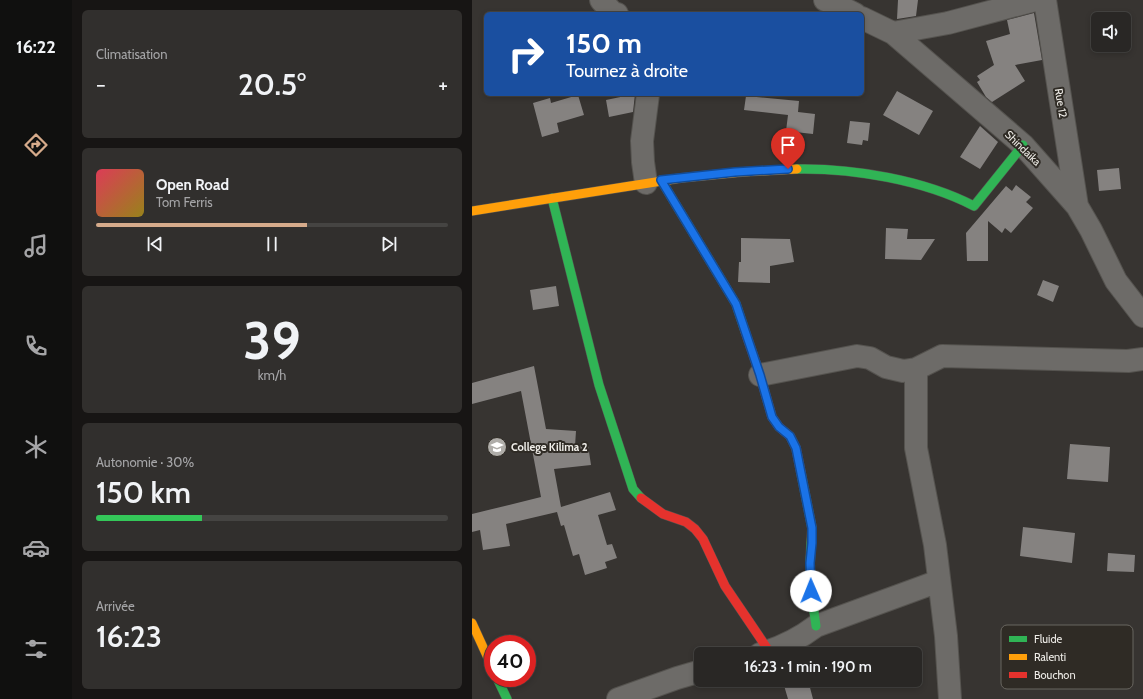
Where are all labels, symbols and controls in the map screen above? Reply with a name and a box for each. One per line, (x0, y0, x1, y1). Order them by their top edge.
map controls (1091, 12, 1131, 52)
button: sound (1091, 12, 1131, 52)
text: 150 m (566, 26, 642, 60)
icon: right (500, 28, 552, 80)
text: 16:22 (16, 36, 56, 58)
text: Climatisation (96, 46, 168, 62)
text: Tournez à droite (566, 60, 688, 82)
text: 20.5° (238, 66, 306, 103)
text: − (96, 71, 106, 98)
text: + (438, 71, 448, 98)
street label: Rue 12 (1052, 87, 1070, 119)
street label: Shindaika (1002, 127, 1044, 169)
pin (771, 128, 805, 169)
icon: directions (22, 131, 50, 159)
icon: arrive (777, 134, 799, 156)
text: Open Road (156, 176, 229, 194)
text: Tom Ferris (156, 194, 213, 210)
icon: music (22, 232, 50, 260)
icon: previous (144, 233, 166, 255)
icon: pause (261, 233, 283, 255)
icon: next (378, 233, 400, 255)
text: 39 (243, 309, 301, 372)
icon: phone (22, 332, 50, 360)
text: km/h (258, 367, 286, 383)
icon: climate (22, 433, 50, 461)
school or university icon: College Kilima 2 (486, 436, 508, 458)
place label: College Kilima 2 (511, 440, 588, 454)
text: Autonomie · 30% (96, 454, 194, 470)
text: 150 km (96, 474, 191, 511)
icon: car (22, 534, 50, 562)
position arrow (790, 570, 832, 612)
text: Arrivée (96, 598, 135, 614)
text: 16:23 (96, 618, 162, 655)
legend (1001, 625, 1133, 689)
text: Fluide (1034, 632, 1063, 646)
icon: filters (22, 635, 50, 663)
speed limit sign: 40 (484, 635, 536, 687)
text: Ralenti (1034, 650, 1066, 664)
text: 16:23 · 1 min · 190 m (744, 658, 872, 676)
text: Bouchon (1034, 668, 1076, 682)

